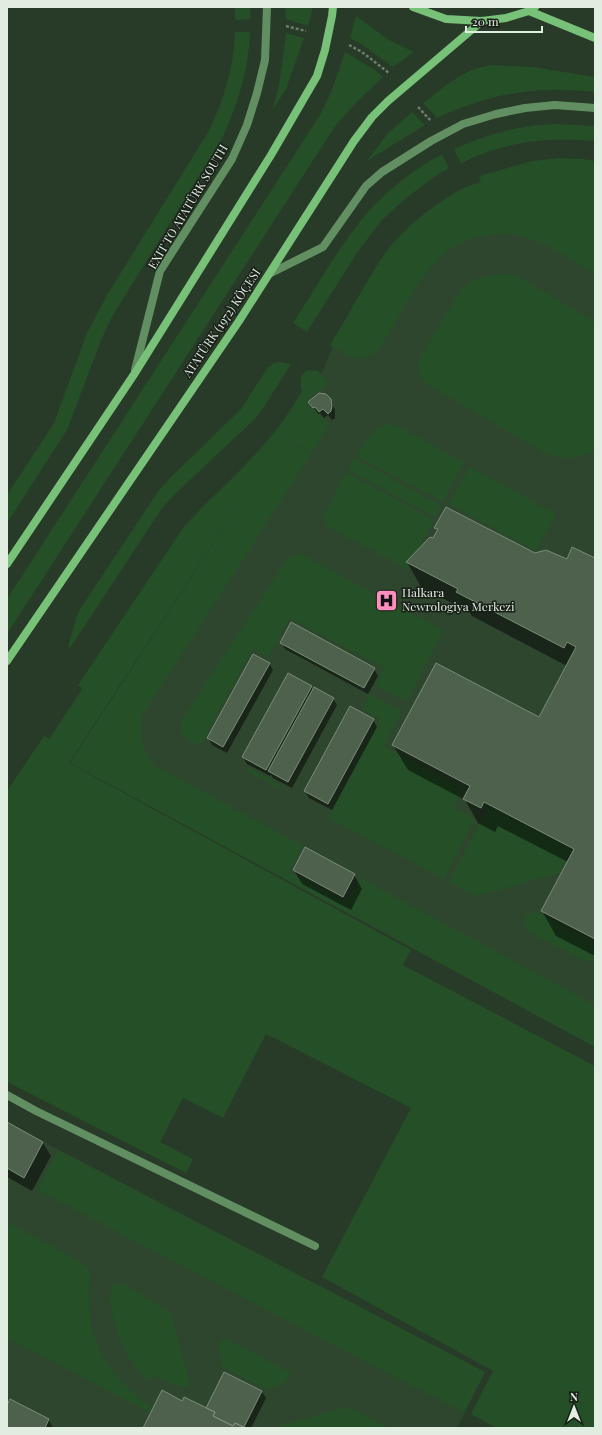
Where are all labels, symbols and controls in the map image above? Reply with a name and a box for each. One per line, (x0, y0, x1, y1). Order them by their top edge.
scale bar (466, 8, 542, 34)
text: 20 m (472, 13, 499, 29)
street label: EXIT TO ATATÜRK SOUTH (143, 141, 231, 272)
street label: ATATÜRK (1972) KÖÇESI (178, 265, 264, 381)
place label: Halkara Newrologiya Merkezi (402, 584, 515, 614)
hospital icon: Halkara Newrologiya Merkezi (373, 587, 399, 613)
north arrow (554, 1387, 594, 1427)
text: N (570, 1389, 578, 1404)

